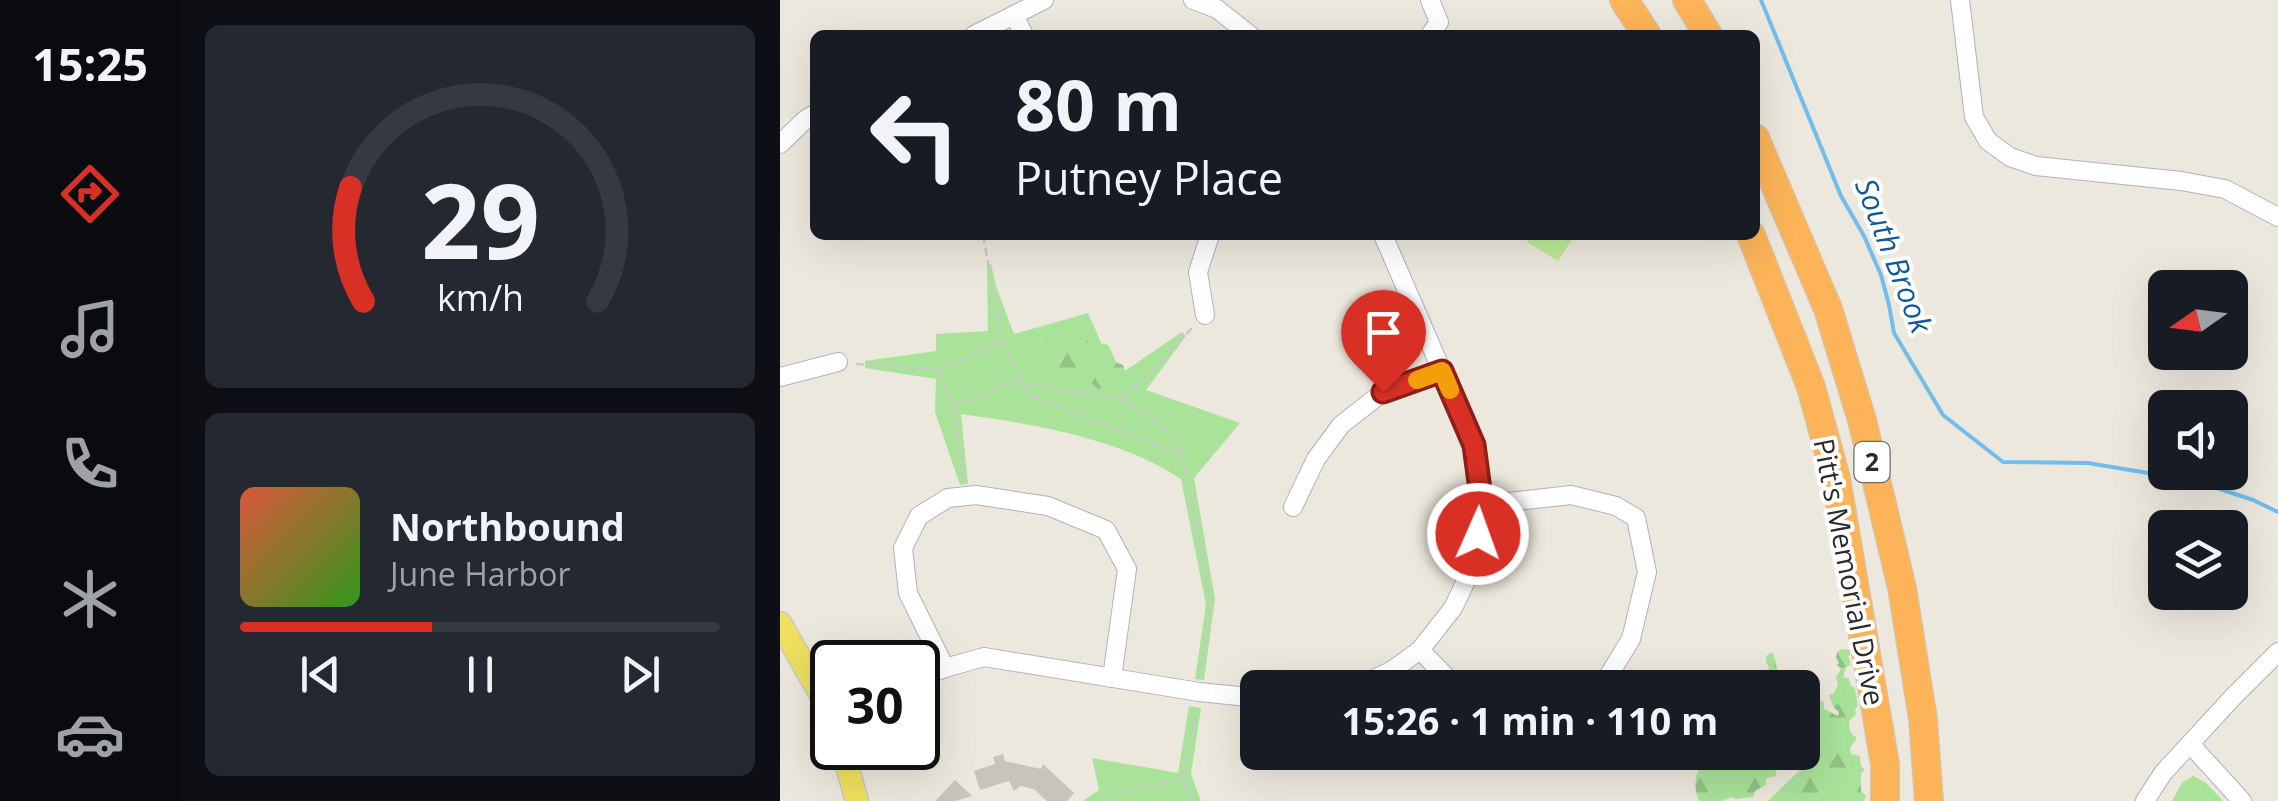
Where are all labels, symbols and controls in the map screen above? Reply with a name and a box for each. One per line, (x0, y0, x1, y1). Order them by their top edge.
text: 15:25 (32, 33, 148, 94)
text: 80 m (1015, 56, 1182, 152)
icon: left (850, 70, 980, 200)
text: Putney Place (1015, 147, 1283, 208)
text: 29 (421, 148, 539, 289)
icon: directions (55, 159, 125, 229)
water label: South Brook (1846, 172, 1943, 340)
north arrow (2148, 270, 2248, 370)
map controls (2148, 270, 2248, 610)
text: km/h (437, 273, 523, 321)
pin (1341, 290, 1426, 393)
icon: music (55, 294, 125, 364)
icon: arrive (1356, 305, 1411, 360)
button: sound (2148, 390, 2248, 490)
icon: phone (55, 429, 125, 499)
street label: Pitt's Memorial Drive (1805, 435, 1895, 709)
road number: 2 (1854, 442, 1890, 482)
position arrow (1426, 482, 1530, 586)
text: Northbound (390, 500, 625, 552)
button: layers (2148, 510, 2248, 610)
text: June Harbor (390, 552, 570, 595)
icon: climate (55, 564, 125, 634)
speed limit sign: 30 (810, 640, 940, 770)
icon: previous (293, 647, 348, 702)
icon: pause (453, 647, 508, 702)
icon: next (613, 647, 668, 702)
text: 15:26 · 1 min · 110 m (1342, 694, 1718, 746)
icon: car (55, 699, 125, 769)

